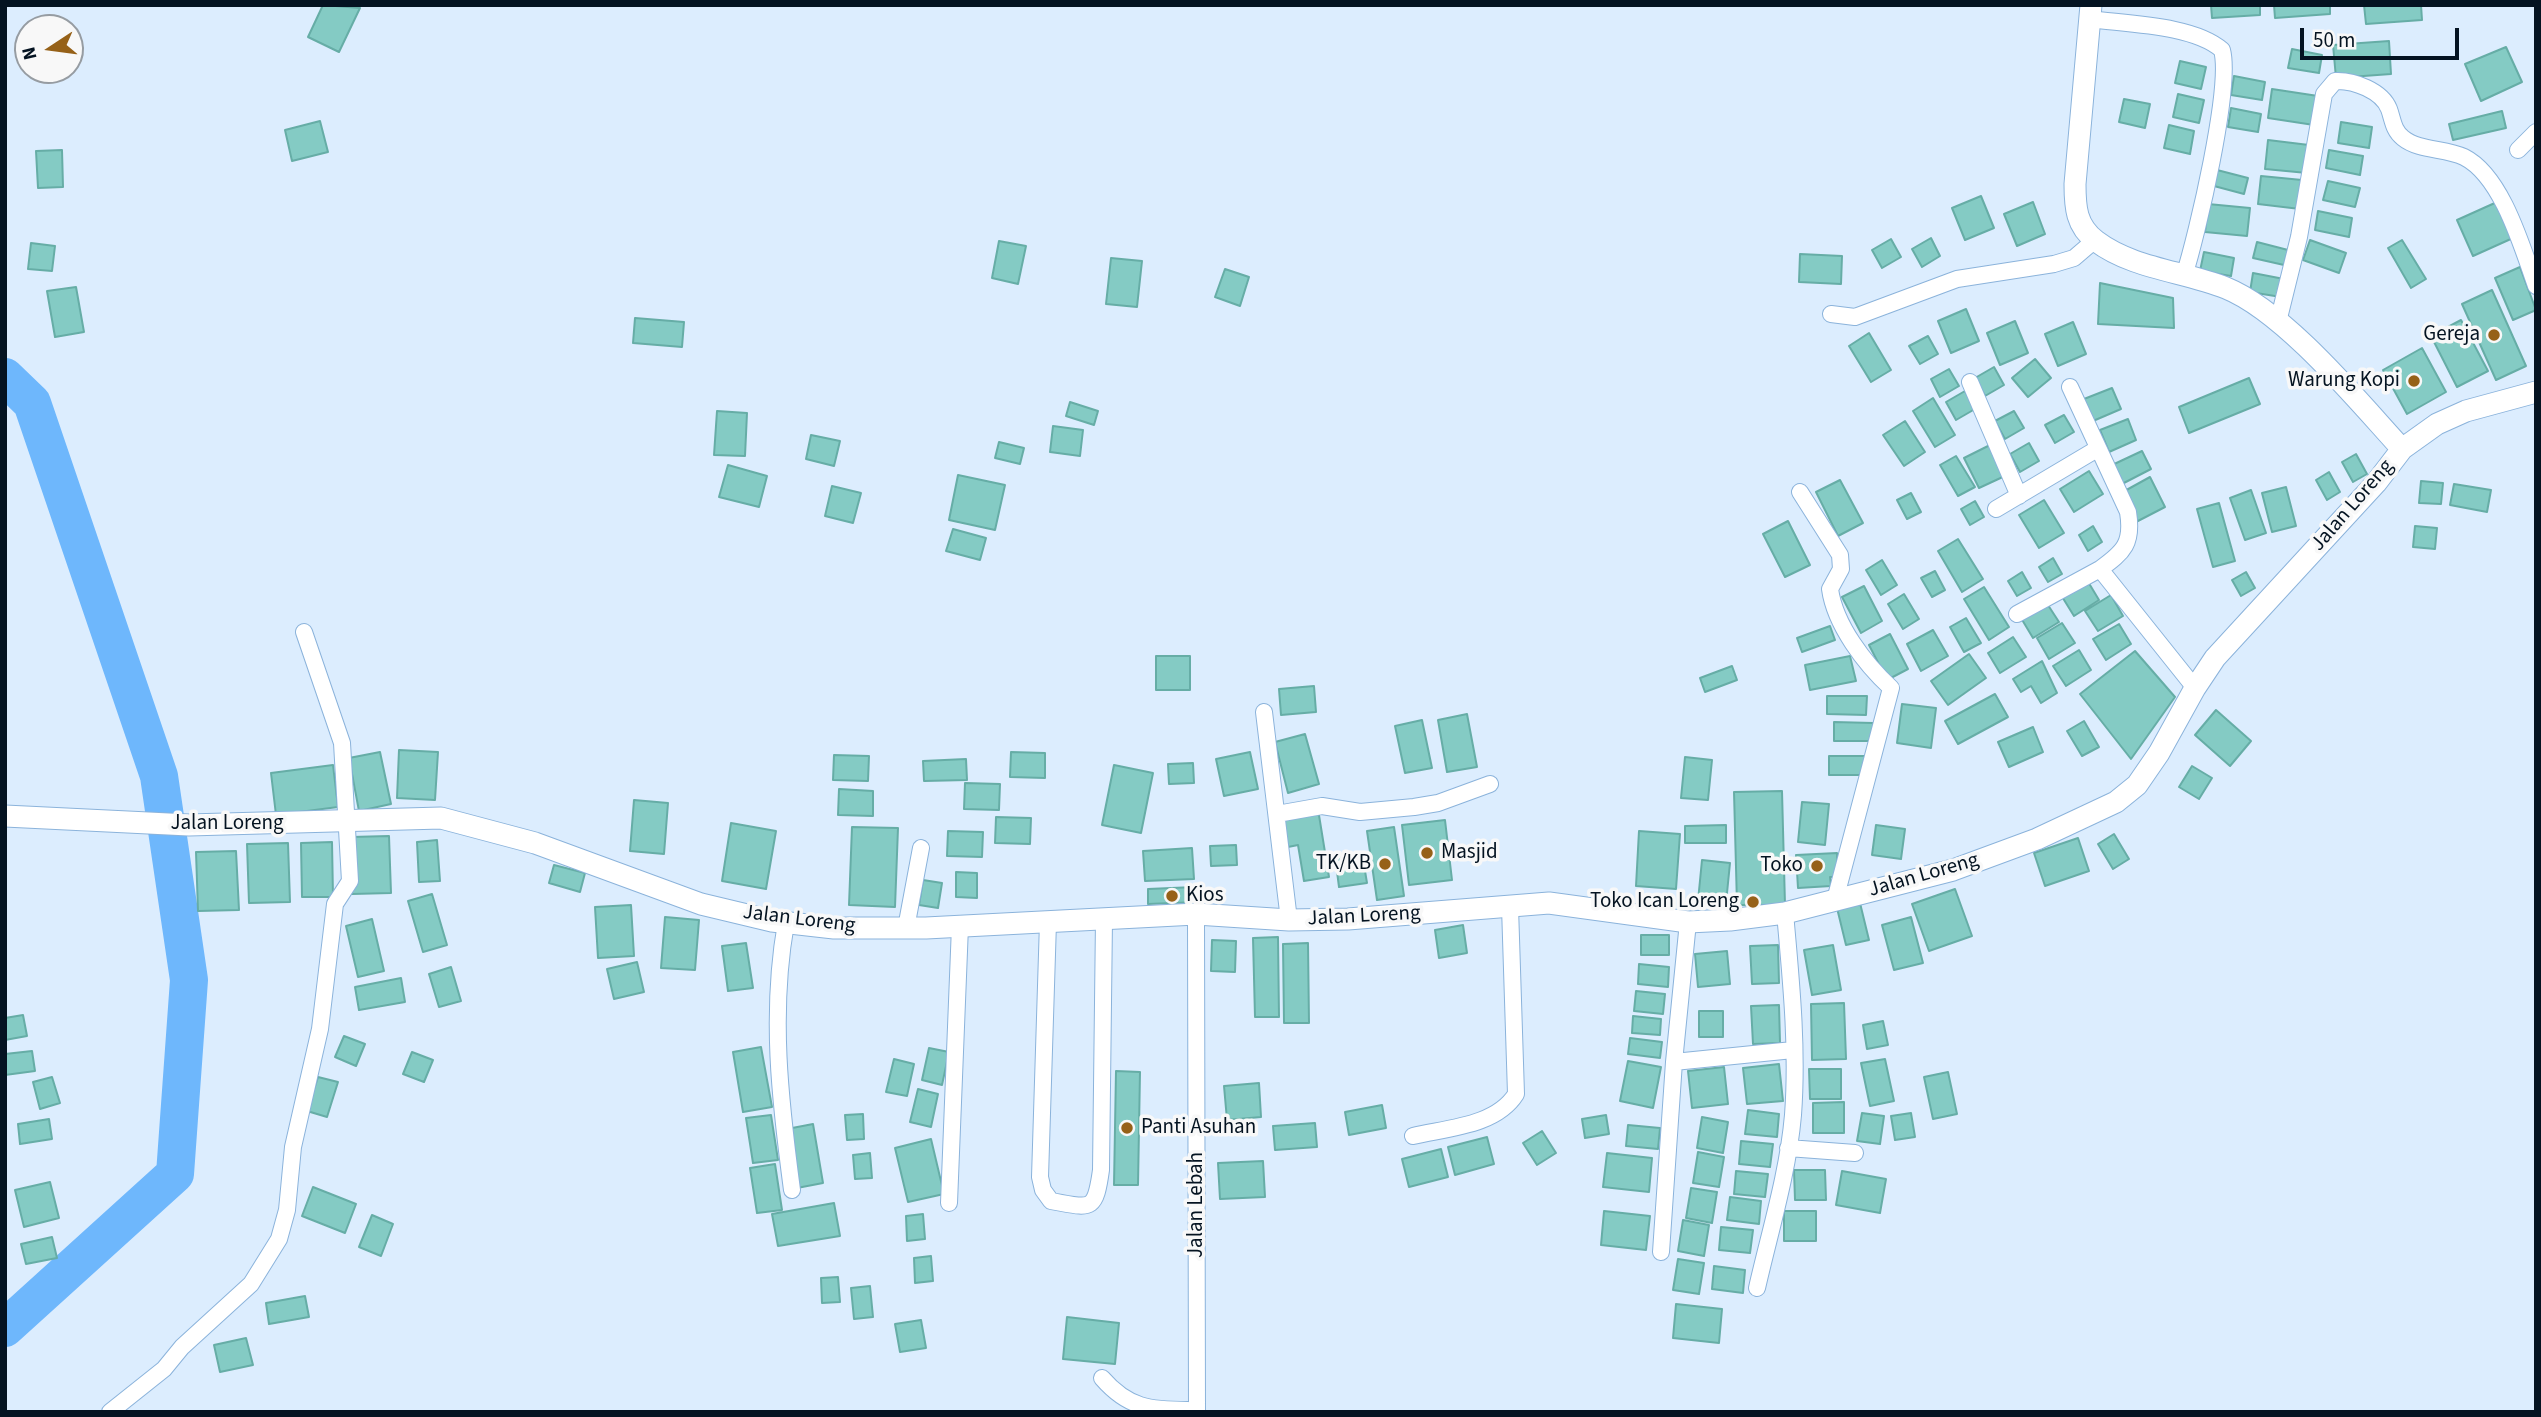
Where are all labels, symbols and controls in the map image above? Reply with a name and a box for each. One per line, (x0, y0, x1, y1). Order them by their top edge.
north arrow (14, 14, 84, 84)
scale bar (2303, 14, 2462, 58)
text: 50 m (2313, 25, 2355, 55)
text: N (15, 44, 45, 63)
place label: Gereja (2423, 322, 2480, 348)
marker: Gereja (2486, 327, 2502, 343)
place label: Warung Kopi (2288, 368, 2400, 394)
marker: Warung Kopi (2406, 373, 2422, 389)
street label: Jalan Loreng (2306, 455, 2400, 557)
street label: Jalan Loreng (170, 811, 284, 837)
place label: Masjid (1441, 840, 1498, 866)
marker: Masjid (1419, 845, 1435, 861)
street label: Jalan Loreng (1866, 848, 1982, 904)
place label: TK/KB (1316, 851, 1371, 877)
place label: Toko (1760, 853, 1803, 879)
marker: TK/KB (1377, 856, 1393, 872)
marker: Toko (1809, 858, 1825, 874)
place label: Kios (1186, 883, 1223, 909)
marker: Kios (1164, 888, 1180, 904)
place label: Toko Ican Loreng (1590, 889, 1739, 915)
marker: Toko Ican Loreng (1745, 894, 1761, 910)
street label: Jalan Loreng (741, 901, 857, 939)
street label: Jalan Loreng (1307, 901, 1421, 933)
place label: Panti Asuhan (1141, 1115, 1256, 1141)
marker: Panti Asuhan (1119, 1120, 1135, 1136)
street label: Jalan Lebah (1184, 1152, 1210, 1258)

